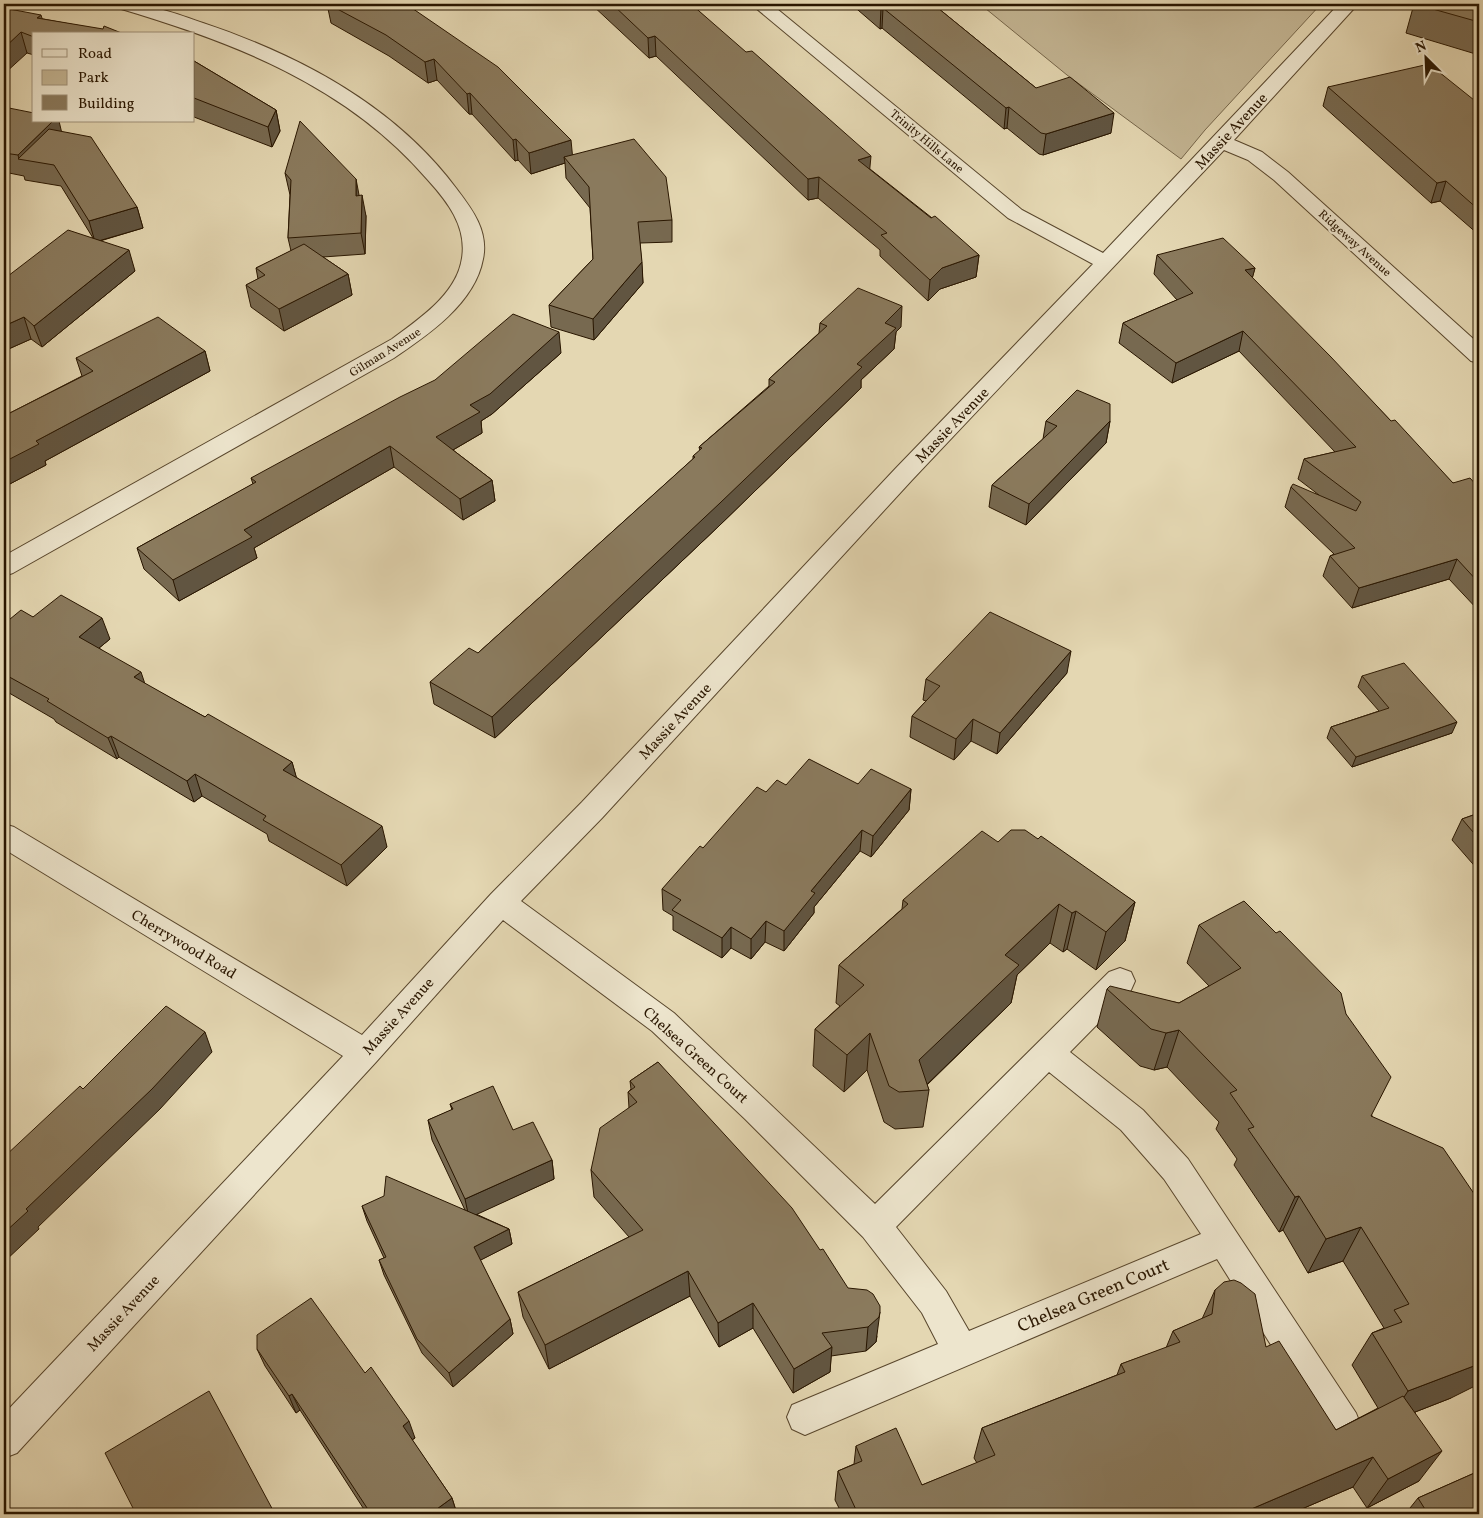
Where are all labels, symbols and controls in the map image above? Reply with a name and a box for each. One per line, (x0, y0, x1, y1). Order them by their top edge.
legend (32, 32, 195, 122)
north arrow (1400, 32, 1450, 82)
text: N (1413, 37, 1430, 58)
text: Road (78, 44, 112, 65)
text: Park (78, 68, 109, 89)
street label: Massie Avenue (1191, 89, 1273, 175)
text: Building (78, 94, 135, 115)
street label: Trinity Hills Lane (886, 106, 967, 178)
street label: Ridgeway Avenue (1314, 207, 1394, 281)
street label: Gilman Avenue (347, 324, 425, 381)
street label: Massie Avenue (911, 384, 995, 469)
street label: Massie Avenue (635, 679, 717, 765)
street label: Cherrywood Road (127, 906, 240, 985)
street label: Massie Avenue (359, 974, 440, 1060)
street label: Chelsea Green Court (638, 1003, 752, 1109)
street label: Chelsea Green Court (1014, 1253, 1173, 1340)
street label: Massie Avenue (83, 1271, 165, 1357)

